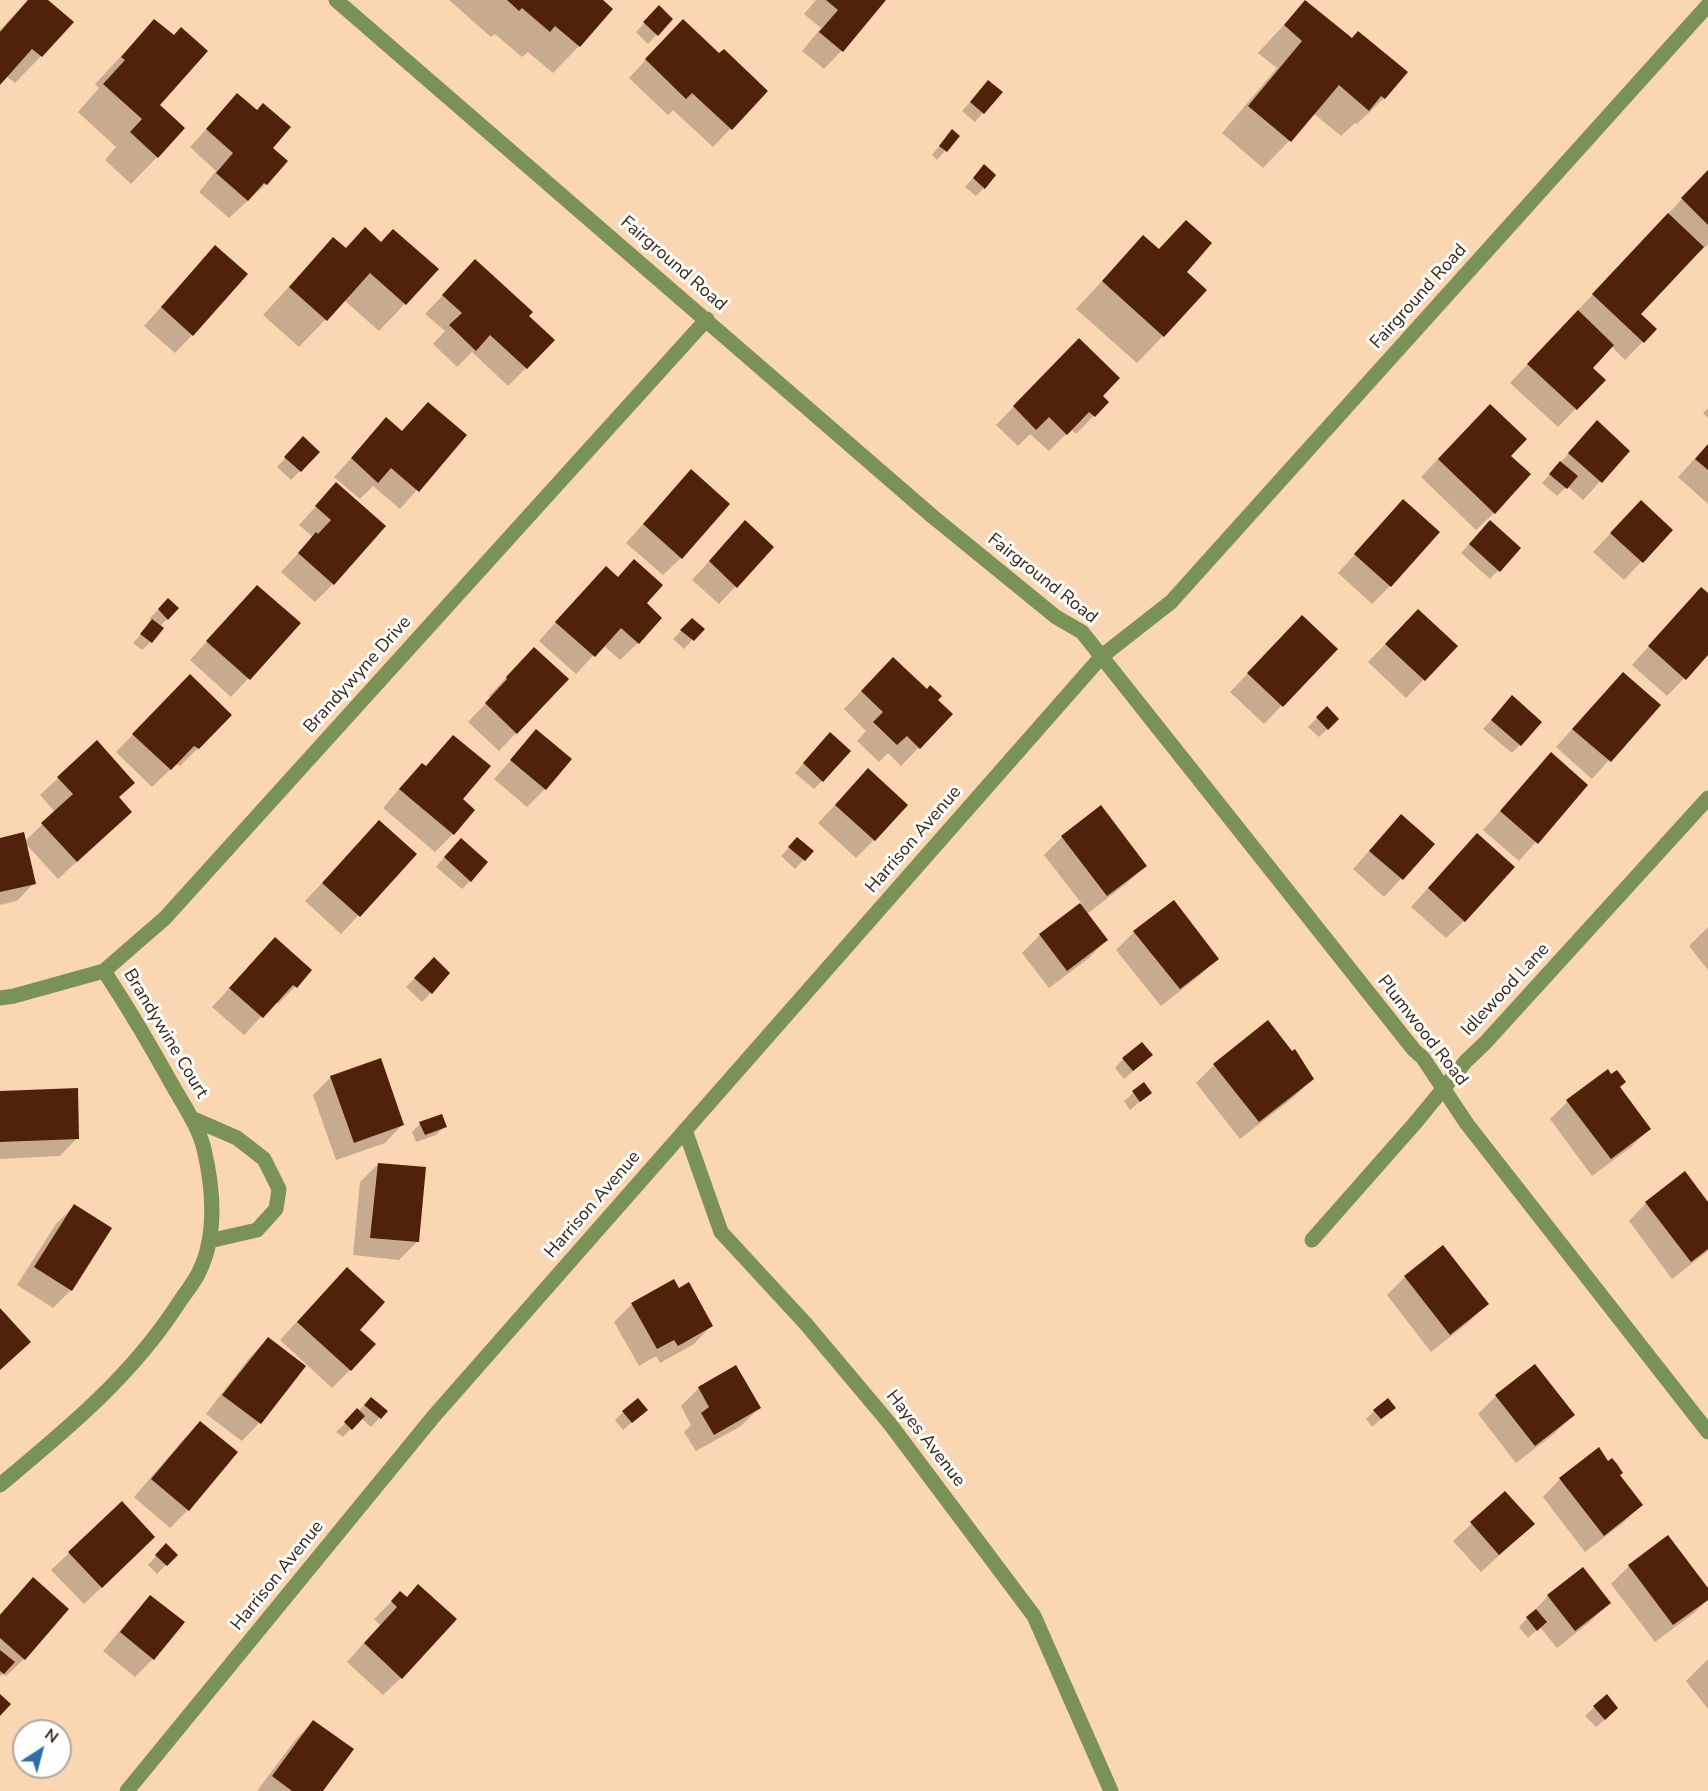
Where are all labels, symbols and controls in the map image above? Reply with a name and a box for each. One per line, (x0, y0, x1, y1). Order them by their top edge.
street label: Fairground Road (615, 212, 731, 316)
street label: Fairground Road (1366, 240, 1472, 354)
street label: Fairground Road (983, 529, 1101, 629)
street label: Brandywyne Drive (300, 612, 416, 738)
street label: Harrison Avenue (862, 782, 966, 898)
street label: Idlewood Lane (1458, 939, 1554, 1041)
street label: Brandywine Court (118, 965, 212, 1103)
street label: Plumwood Road (1372, 971, 1472, 1091)
street label: Harrison Avenue (541, 1147, 645, 1263)
street label: Hayes Avenue (881, 1386, 969, 1492)
street label: Harrison Avenue (227, 1517, 329, 1635)
north arrow (12, 1719, 72, 1779)
text: N (40, 1724, 63, 1748)

